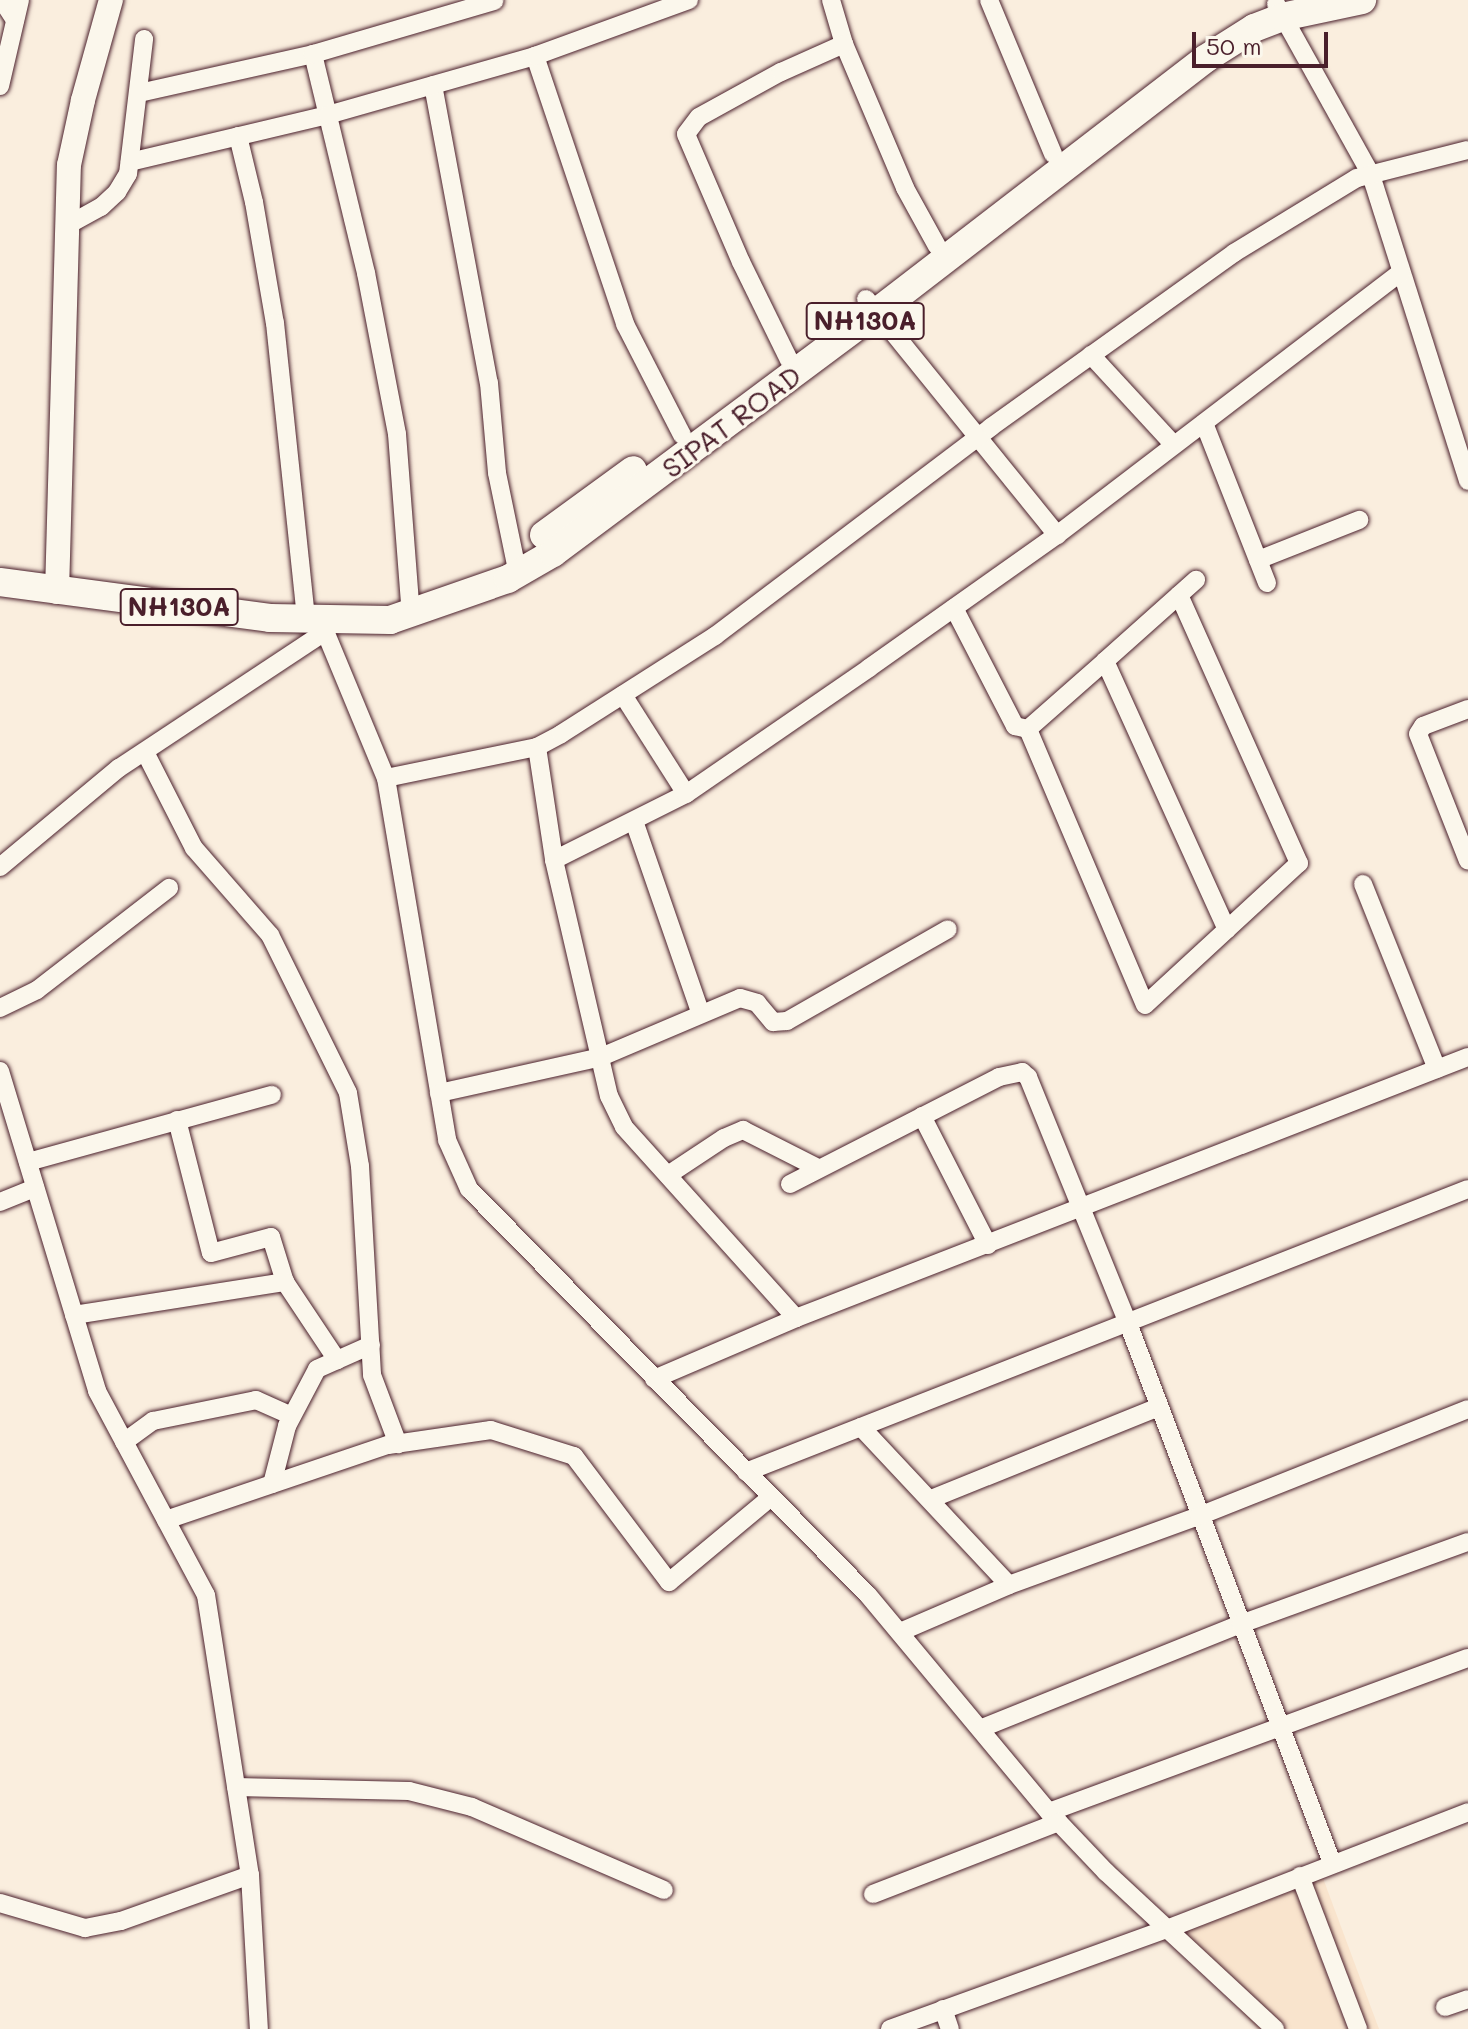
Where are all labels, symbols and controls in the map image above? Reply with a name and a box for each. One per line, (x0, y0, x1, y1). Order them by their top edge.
scale bar (1196, 16, 1332, 66)
text: 50 m (1206, 30, 1262, 61)
road number: NH130A (805, 299, 925, 343)
street label: SIPAT ROAD (655, 358, 807, 484)
road number: NH130A (119, 585, 239, 629)

